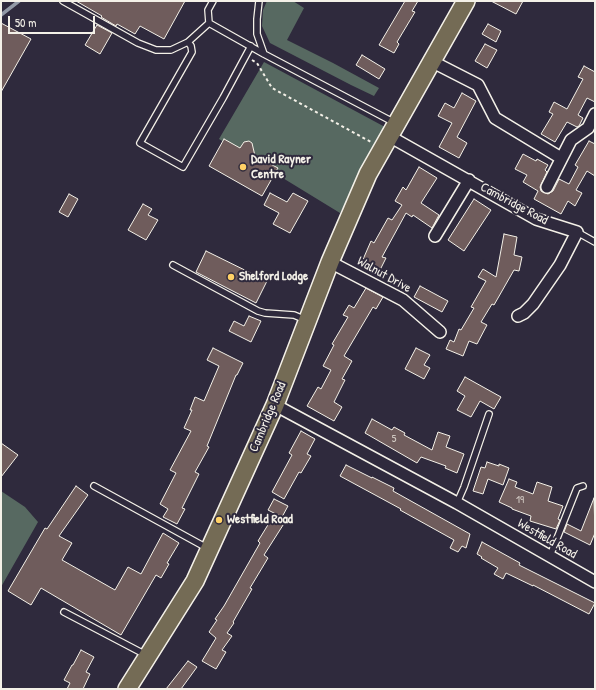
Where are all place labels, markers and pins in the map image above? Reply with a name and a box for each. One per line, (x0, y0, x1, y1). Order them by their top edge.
place label: David Rayner Centre (251, 152, 311, 183)
marker: David Rayner Centre (238, 162, 248, 172)
place label: Shelford Lodge (239, 269, 308, 285)
marker: Shelford Lodge (226, 272, 236, 282)
place label: Westfield Road (227, 512, 293, 528)
marker: Westfield Road (214, 515, 224, 525)

